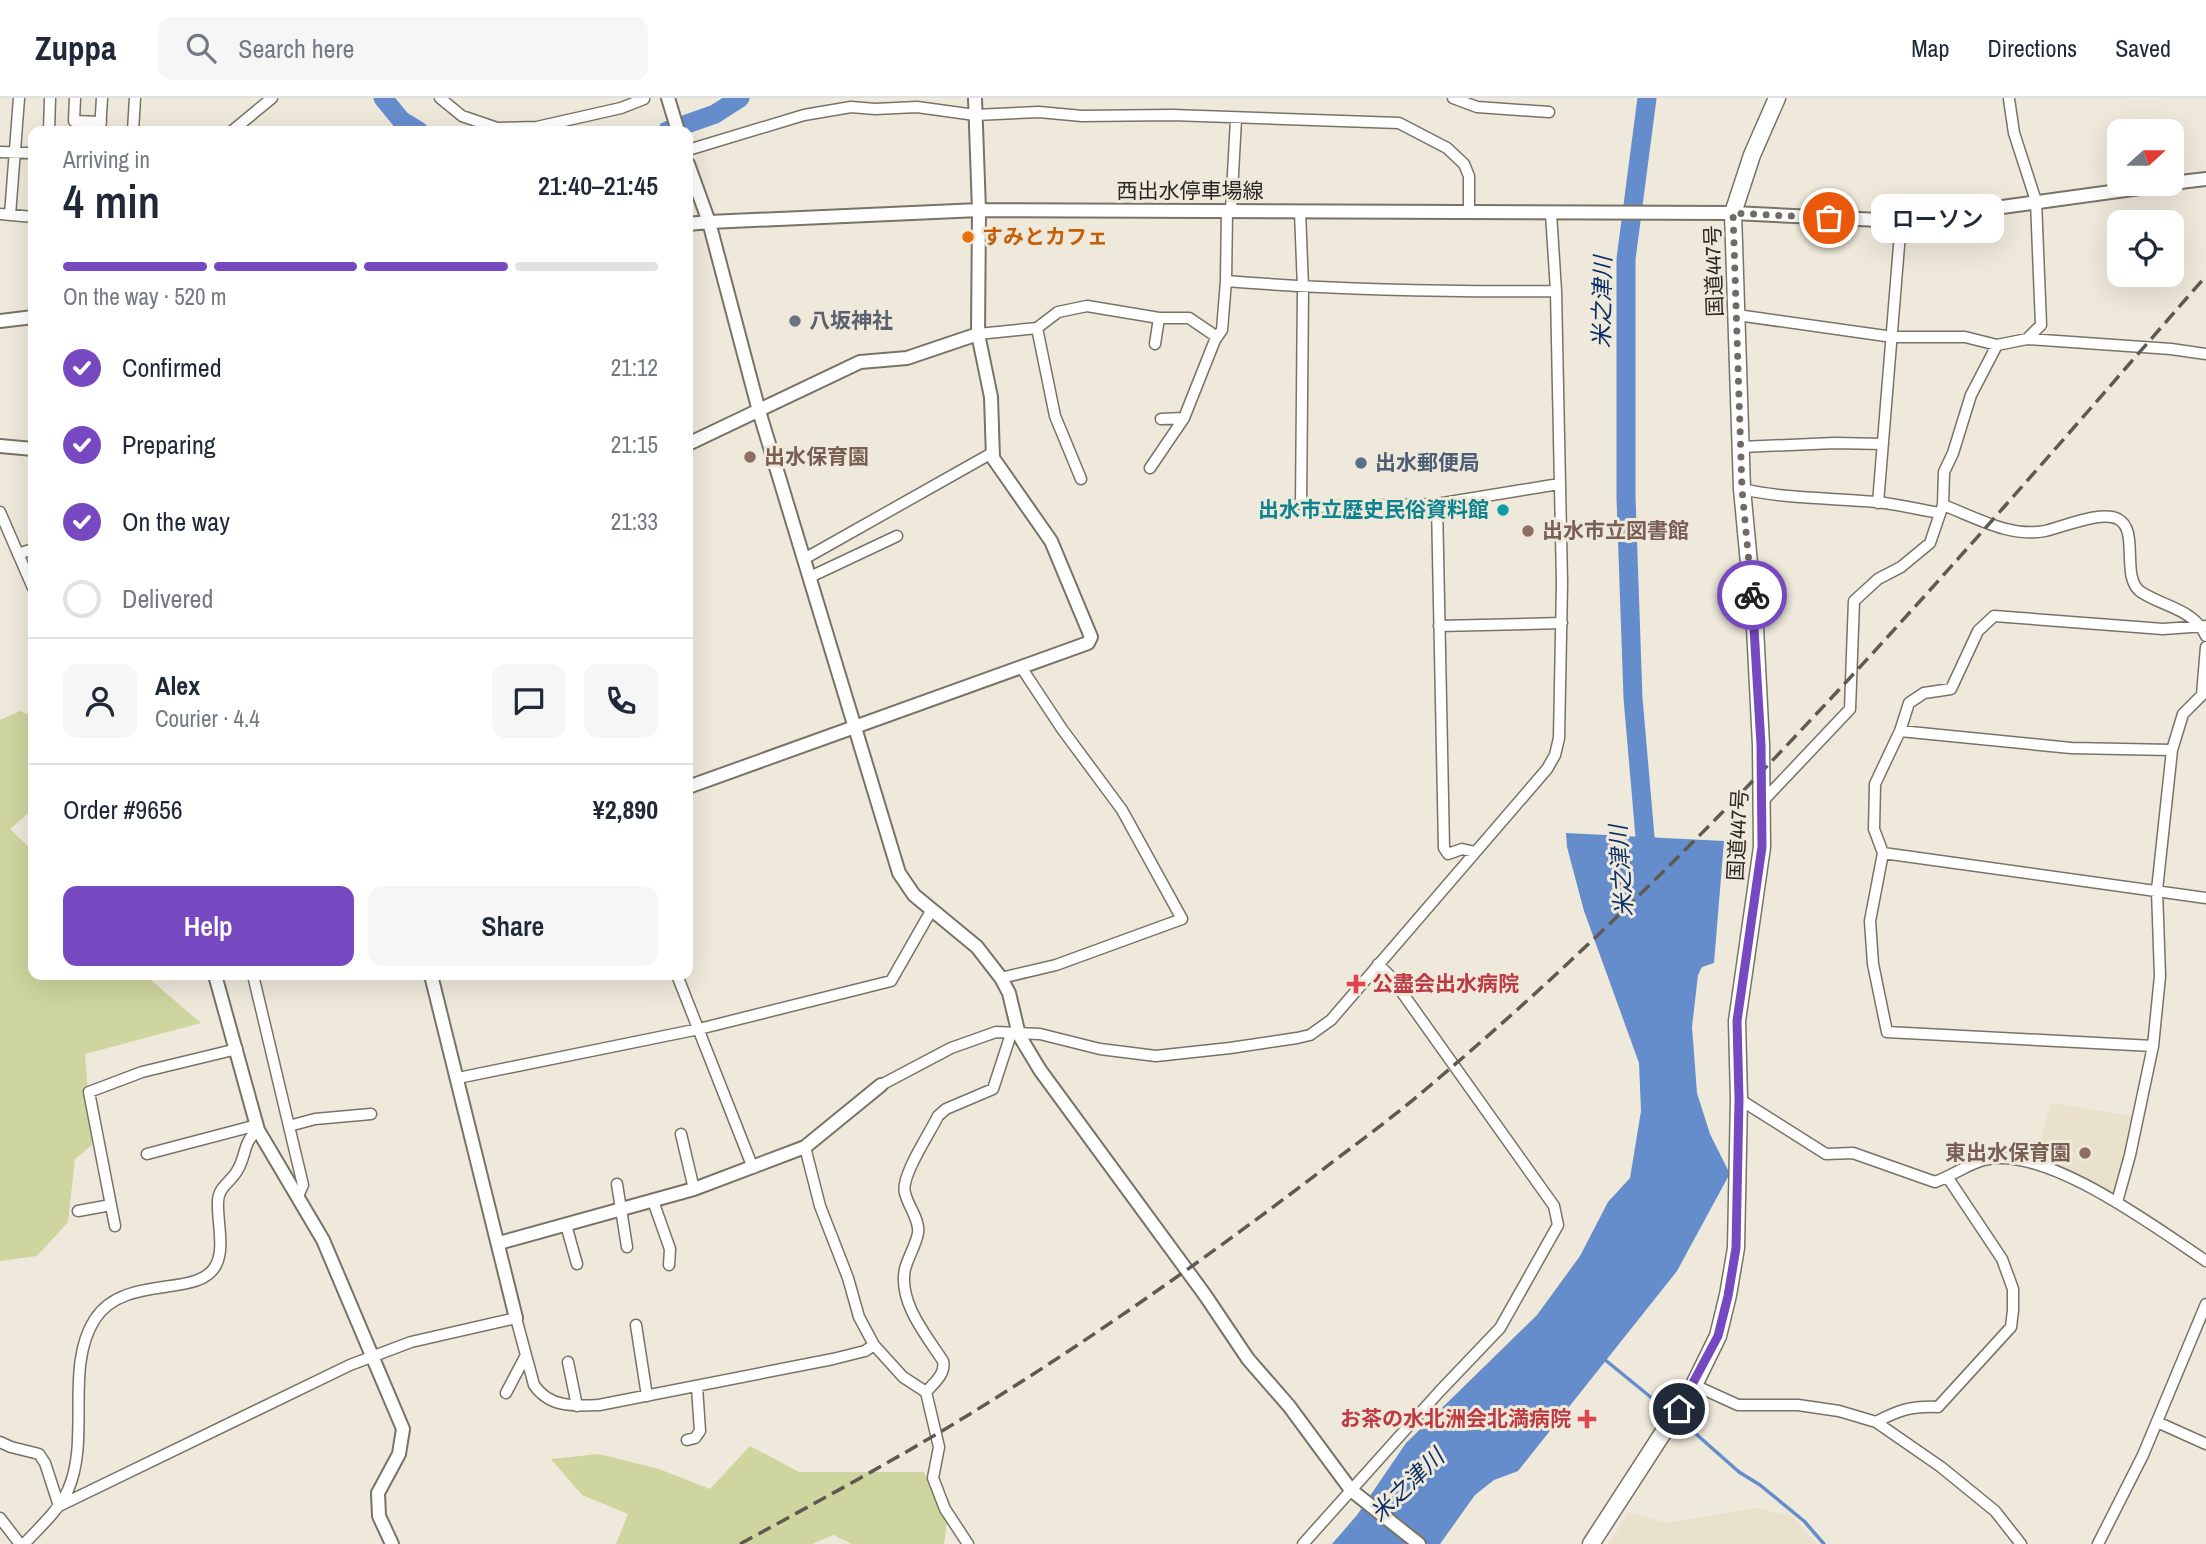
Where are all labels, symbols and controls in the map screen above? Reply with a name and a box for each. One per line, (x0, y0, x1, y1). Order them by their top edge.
search box (158, 17, 648, 80)
text: Zuppa (35, 26, 116, 70)
icon: search (182, 29, 220, 67)
text: Search here (238, 31, 354, 66)
text: Map (1911, 32, 1949, 64)
text: Directions (1987, 32, 2077, 64)
text: Saved (2115, 32, 2171, 64)
north arrow (2107, 119, 2184, 196)
map controls (2107, 119, 2184, 287)
text: Arriving in (63, 144, 150, 175)
text: 21:40–21:45 (538, 168, 658, 203)
text: 4 min (63, 170, 160, 232)
street label: 西出水停車場線 (1117, 176, 1264, 205)
pin (1799, 188, 1859, 248)
callout: ローソン (1871, 194, 2004, 242)
icon: bag (1810, 199, 1848, 237)
text: ローソン (1892, 203, 1984, 234)
button: locate (2107, 210, 2184, 287)
place label: すみとカフェ (982, 222, 1108, 251)
street label: 国道447号 (1697, 225, 1730, 317)
marker: すみとカフェ (960, 229, 976, 245)
water label: 米之津川 (1585, 253, 1618, 348)
text: On the way · 520 m (63, 281, 227, 312)
place label: 八坂神社 (809, 306, 893, 335)
marker: 八坂神社 (787, 313, 803, 329)
icon: check (63, 349, 101, 387)
text: Confirmed (122, 350, 222, 385)
text: 21:12 (611, 352, 658, 383)
icon: check (63, 426, 101, 464)
text: Preparing (122, 427, 216, 462)
text: 21:15 (611, 429, 658, 460)
place label: 出水保育園 (764, 442, 869, 471)
place label: 出水郵便局 (1375, 448, 1480, 477)
marker: 出水保育園 (742, 449, 758, 465)
marker: 出水郵便局 (1353, 455, 1369, 471)
place label: 出水市立歴史民俗資料館 (1258, 495, 1489, 524)
marker: 出水市立歴史民俗資料館 (1495, 502, 1511, 518)
icon: check (63, 503, 101, 541)
text: On the way (122, 504, 230, 539)
text: 21:33 (611, 506, 658, 537)
place label: 出水市立図書館 (1542, 516, 1689, 545)
marker: 出水市立図書館 (1520, 523, 1536, 539)
courier (1717, 560, 1787, 630)
icon: bike (1733, 576, 1771, 614)
text: Delivered (122, 581, 213, 616)
button: person (63, 664, 137, 738)
button: chat (492, 664, 566, 738)
button: phone (584, 664, 658, 738)
text: Alex (155, 668, 200, 703)
text: Courier · 4.4 (155, 703, 260, 734)
street label: 国道447号 (1721, 788, 1754, 882)
text: Order #9656 (63, 792, 183, 827)
text: ¥2,890 (593, 792, 658, 827)
water label: 米之津川 (1602, 821, 1639, 918)
button: Help (63, 886, 354, 966)
button: Share (368, 886, 658, 966)
place label: 公盡会出水病院 (1372, 969, 1519, 998)
marker: 公盡会出水病院 (1346, 974, 1366, 994)
place label: 東出水保育園 (1945, 1138, 2071, 1167)
marker: 東出水保育園 (2077, 1145, 2093, 1161)
pin (1649, 1379, 1709, 1439)
icon: home (1660, 1390, 1698, 1428)
place label: お茶の水北洲会北満病院 (1340, 1404, 1571, 1433)
marker: お茶の水北洲会北満病院 (1577, 1409, 1597, 1429)
water label: 米之津川 (1363, 1439, 1453, 1528)

